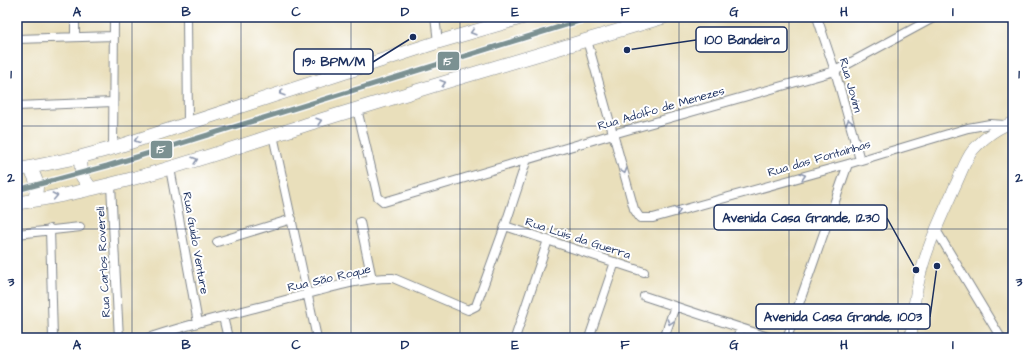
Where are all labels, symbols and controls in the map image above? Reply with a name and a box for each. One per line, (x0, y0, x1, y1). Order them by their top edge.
text: A (73, 3, 82, 21)
text: B (181, 3, 191, 21)
text: C (291, 3, 301, 21)
text: D (401, 3, 410, 21)
text: E (511, 3, 519, 21)
text: F (620, 3, 630, 21)
text: G (729, 3, 739, 21)
text: H (840, 3, 848, 21)
text: I (952, 3, 954, 21)
one-way arrow (469, 27, 476, 36)
callout: 100 Bandeira (696, 27, 787, 52)
text: 100 Bandeira (704, 31, 780, 49)
callout: 19º BPM/M (294, 49, 373, 74)
line badge: 15 (437, 51, 460, 71)
text: 19º BPM/M (303, 53, 366, 71)
text: 15 (443, 54, 453, 69)
street label: Rua Jovim (835, 56, 867, 115)
text: 1 (10, 65, 12, 83)
text: 1 (1018, 65, 1020, 83)
one-way arrow (439, 79, 446, 88)
street label: Rua Adolfo de Menezes (596, 82, 727, 135)
one-way arrow (279, 88, 286, 97)
one-way arrow (315, 117, 322, 126)
one-way arrow (845, 119, 854, 126)
one-way arrow (134, 135, 141, 144)
street label: Rua das Fontainhas (766, 136, 873, 181)
line badge: 15 (150, 140, 173, 159)
text: 15 (156, 142, 166, 157)
one-way arrow (191, 156, 198, 165)
one-way arrow (619, 168, 627, 175)
text: 2 (6, 169, 15, 187)
text: 2 (1014, 169, 1023, 187)
one-way arrow (800, 172, 807, 180)
street label: Rua Guido Venture (178, 191, 213, 296)
one-way arrow (52, 193, 59, 201)
callout: Avenida Casa Grande, 1230 (714, 205, 887, 230)
street label: Rua Carlos Rovereli (92, 206, 115, 318)
one-way arrow (675, 207, 682, 216)
text: Avenida Casa Grande, 1230 (722, 209, 881, 227)
street label: Rua Luis da Guerra (523, 213, 633, 264)
street label: Rua São Roque (286, 261, 373, 296)
text: 3 (7, 273, 15, 291)
text: 3 (1015, 273, 1023, 291)
callout: Avenida Casa Grande, 1003 (756, 304, 930, 329)
text: Avenida Casa Grande, 1003 (764, 308, 923, 326)
one-way arrow (666, 318, 674, 325)
text: A (73, 336, 82, 354)
text: B (181, 336, 191, 354)
text: C (291, 336, 301, 354)
text: D (401, 336, 410, 354)
text: E (511, 336, 519, 354)
text: F (620, 336, 630, 354)
text: G (729, 336, 739, 354)
text: H (840, 336, 848, 354)
text: I (952, 336, 954, 354)

